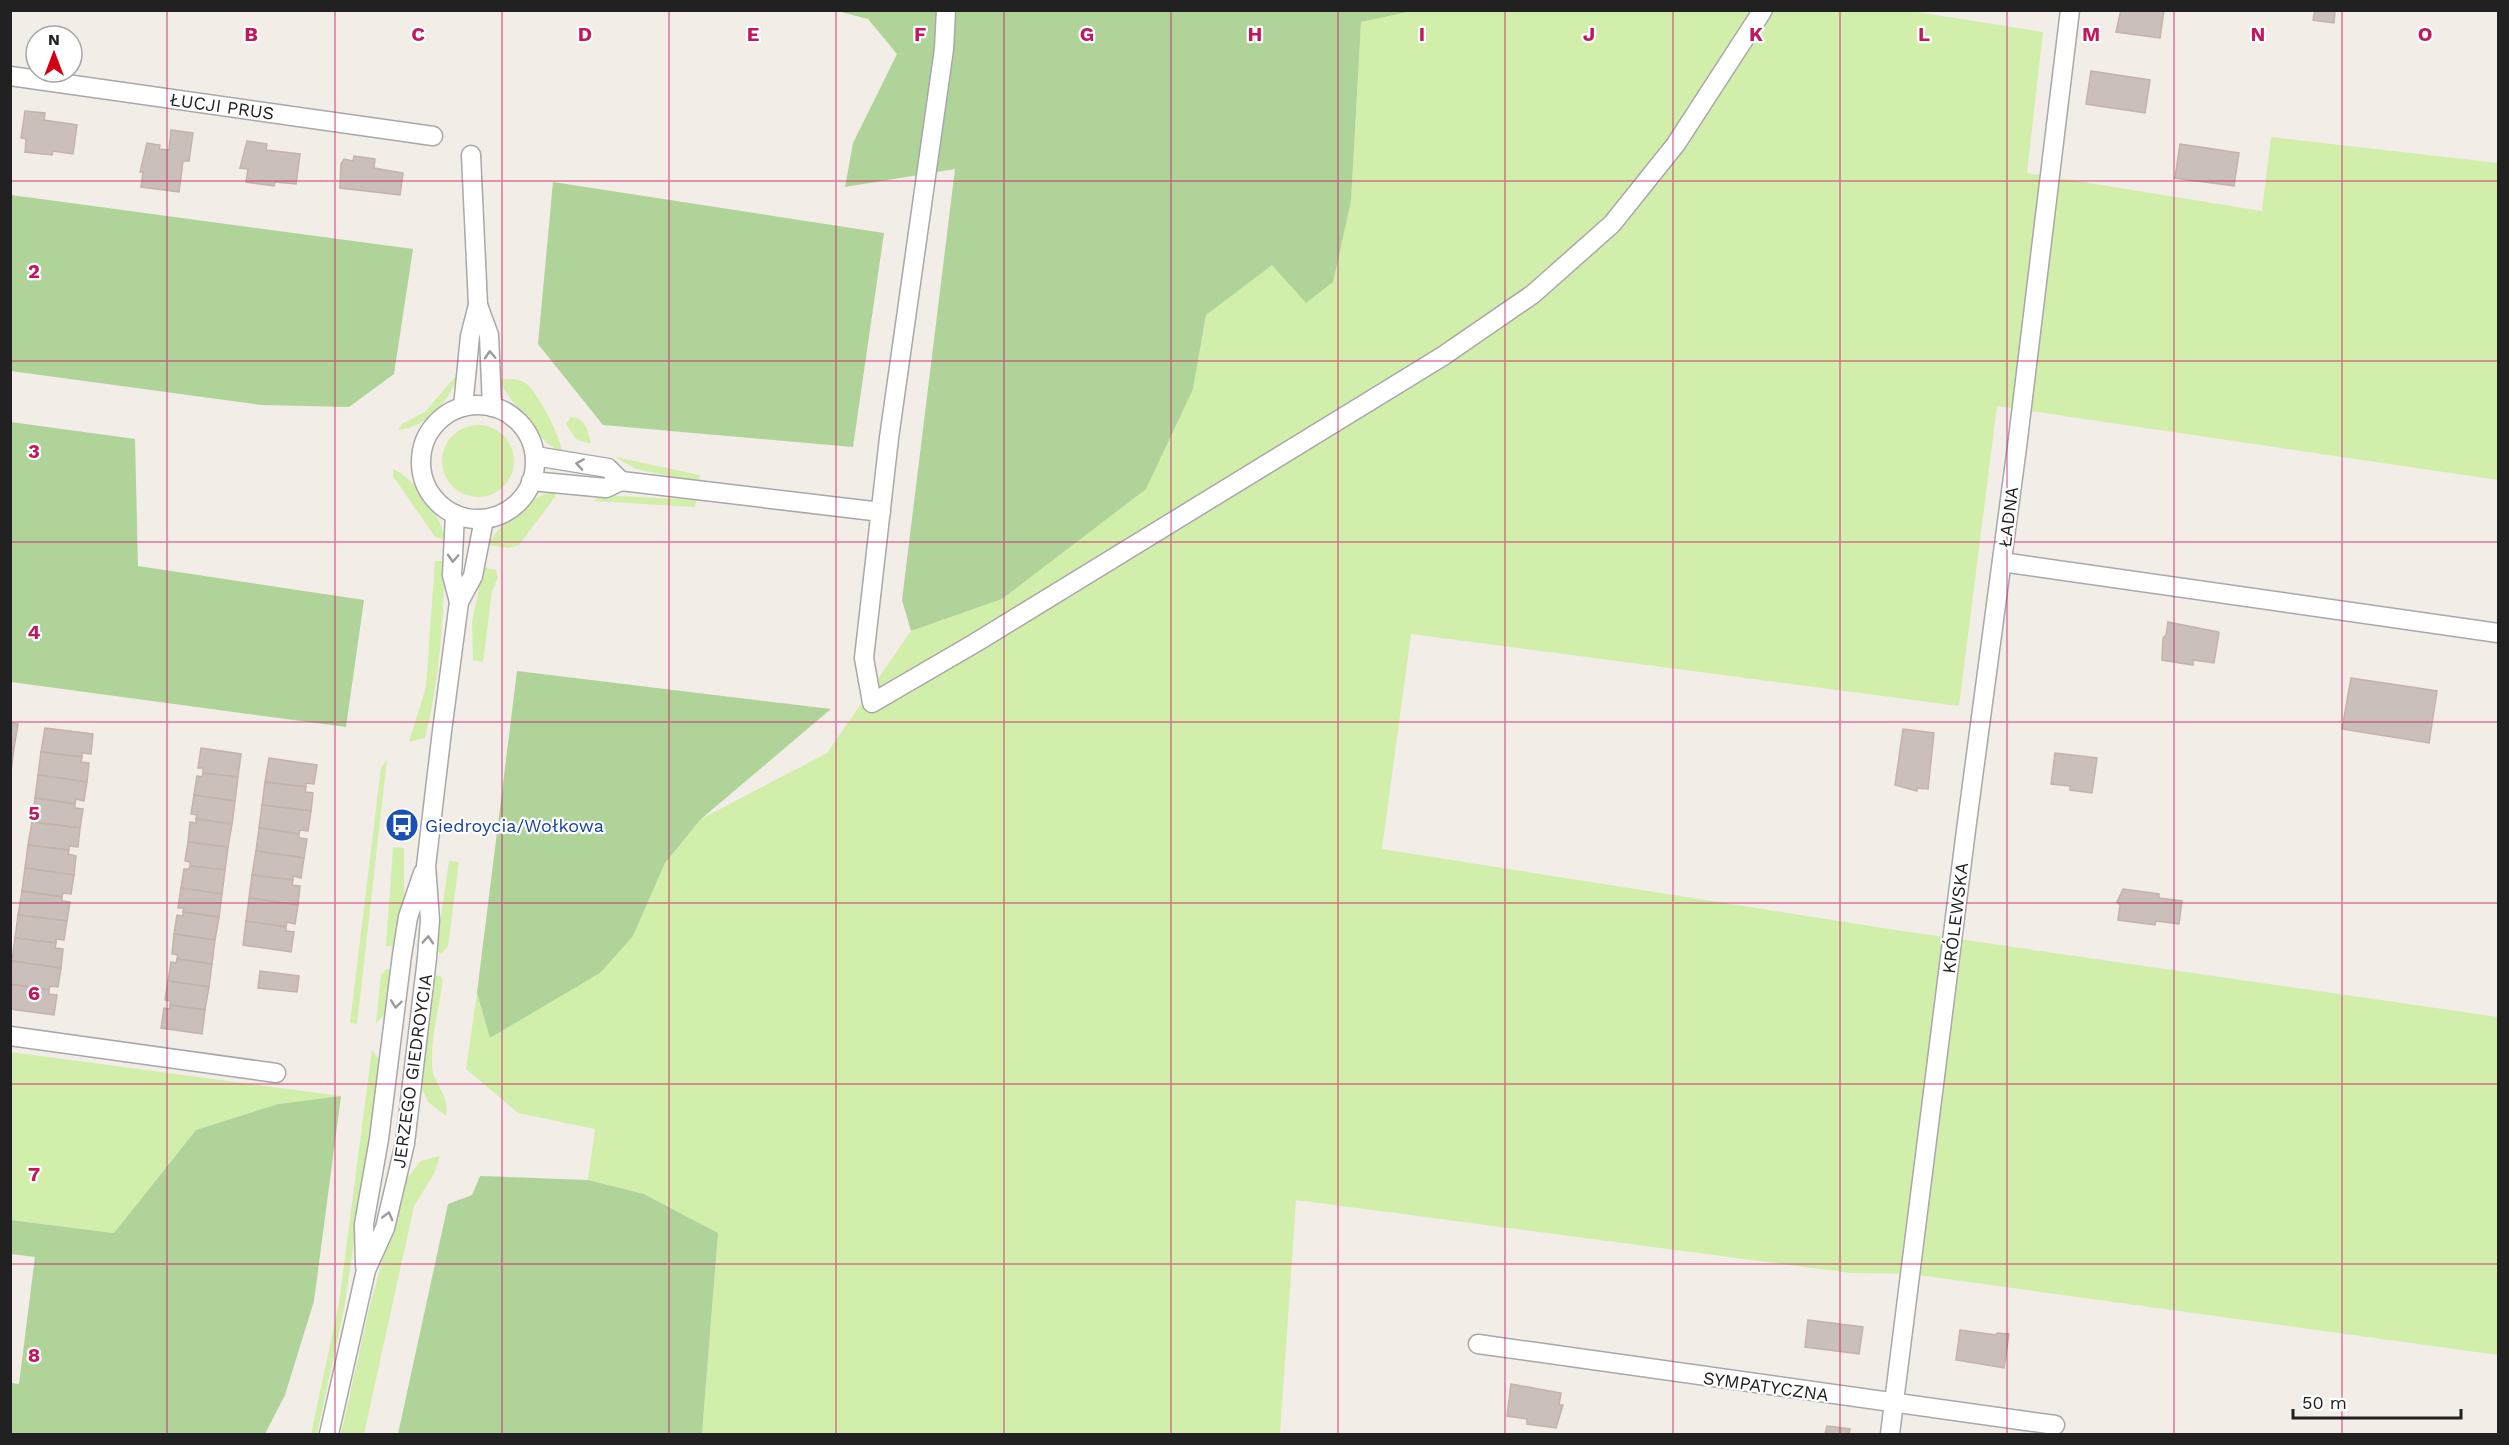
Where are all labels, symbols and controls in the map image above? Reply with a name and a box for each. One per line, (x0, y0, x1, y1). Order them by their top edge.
text: B (244, 22, 258, 46)
text: C (411, 22, 425, 46)
text: D (578, 22, 592, 46)
text: E (747, 22, 759, 46)
text: F (914, 22, 926, 46)
text: G (1080, 22, 1094, 46)
text: H (1248, 22, 1262, 46)
text: I (1419, 22, 1425, 46)
text: J (1583, 22, 1595, 46)
text: K (1749, 22, 1763, 46)
text: L (1918, 22, 1930, 46)
text: M (2082, 22, 2100, 46)
text: N (2251, 22, 2265, 46)
text: O (2418, 22, 2432, 46)
north arrow (24, 24, 84, 84)
text: N (48, 30, 60, 49)
street label: ŁUCJI PRUS (169, 88, 275, 124)
text: 2 (28, 259, 40, 283)
one-way arrow (484, 351, 497, 360)
text: 3 (28, 439, 40, 463)
one-way arrow (576, 458, 585, 470)
street label: ŁADNA (1994, 485, 2022, 549)
one-way arrow (446, 554, 459, 563)
text: 4 (28, 620, 41, 644)
text: 5 (28, 801, 40, 825)
bus stop icon: Giedroycia/Wołkowa (384, 807, 420, 843)
place label: Giedroycia/Wołkowa (425, 815, 604, 836)
street label: KRÓLEWSKA (1938, 861, 1972, 975)
one-way arrow (421, 936, 434, 945)
street label: JERZEGO GIEDROYCIA (388, 972, 436, 1170)
text: 6 (28, 981, 40, 1005)
one-way arrow (390, 1000, 402, 1009)
text: 7 (28, 1162, 40, 1186)
one-way arrow (381, 1211, 393, 1222)
text: 8 (28, 1343, 40, 1367)
street label: SYMPATYCZNA (1702, 1367, 1830, 1405)
scale bar (2293, 1382, 2461, 1420)
text: 50 m (2302, 1392, 2347, 1413)

